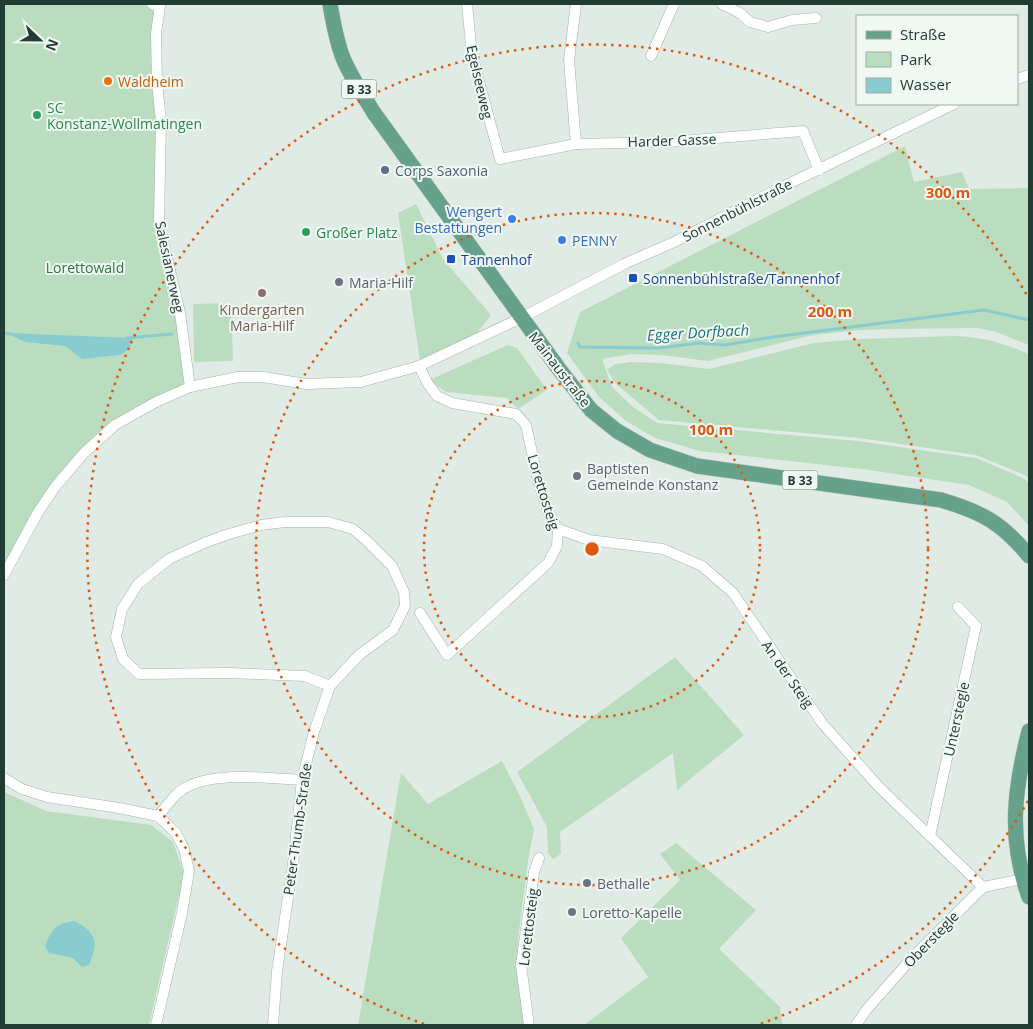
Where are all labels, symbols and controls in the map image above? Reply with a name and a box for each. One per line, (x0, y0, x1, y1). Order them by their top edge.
north arrow (15, 15, 65, 65)
legend (856, 15, 1018, 105)
text: Straße (900, 24, 946, 44)
text: N (42, 36, 63, 54)
street label: Egelseeweg (462, 43, 498, 121)
text: Park (900, 49, 931, 69)
place label: Waldheim (118, 72, 184, 91)
text: Wasser (900, 74, 951, 94)
marker: Waldheim (102, 75, 114, 87)
road number: B 33 (342, 80, 376, 98)
place label: SC Konstanz-Wollmatingen (47, 98, 202, 133)
marker: SC Konstanz-Wollmatingen (31, 109, 43, 121)
street label: Harder Gasse (627, 129, 717, 151)
place label: Corps Saxonia (395, 161, 488, 180)
marker: Corps Saxonia (379, 164, 391, 176)
street label: Sonnenbühlstraße (679, 174, 795, 246)
text: 300 m (926, 182, 970, 202)
place label: Wengert Bestattungen (414, 202, 502, 237)
marker: Wengert Bestattungen (506, 213, 518, 225)
street label: Salesianerweg (151, 219, 189, 315)
place label: Großer Platz (316, 223, 398, 242)
marker: Großer Platz (300, 226, 312, 238)
place label: PENNY (572, 231, 617, 250)
marker: PENNY (556, 234, 568, 246)
place label: Tannenhof (461, 250, 533, 269)
marker: Tannenhof (445, 253, 457, 265)
park label: Lorettowald (46, 258, 124, 277)
place label: Sonnenbühlstraße/Tannenhof (643, 269, 841, 288)
marker: Sonnenbühlstraße/Tannenhof (627, 272, 639, 284)
place label: Maria-Hilf (349, 273, 414, 292)
marker: Maria-Hilf (333, 276, 345, 288)
marker: Kindergarten Maria-Hilf (256, 287, 268, 299)
place label: Kindergarten Maria-Hilf (219, 300, 305, 335)
text: 200 m (808, 301, 852, 321)
water label: Egger Dorfbach (646, 319, 750, 345)
street label: Mainaustraße (525, 327, 595, 411)
text: 100 m (689, 419, 733, 439)
street label: Lorettosteig (523, 452, 565, 533)
place label: Baptisten Gemeinde Konstanz (587, 459, 719, 494)
marker: Baptisten Gemeinde Konstanz (571, 470, 583, 482)
road number: B 33 (782, 470, 818, 490)
centre of rings (583, 540, 601, 558)
street label: An der Steig (758, 636, 819, 712)
street label: Unterstegle (939, 680, 973, 758)
street label: Peter-Thumb-Straße (278, 762, 316, 896)
place label: Bethalle (597, 874, 650, 893)
marker: Bethalle (581, 877, 593, 889)
street label: Lorettosteig (514, 887, 542, 967)
place label: Loretto-Kapelle (582, 903, 682, 922)
marker: Loretto-Kapelle (566, 906, 578, 918)
street label: Oberstegle (899, 907, 963, 971)

